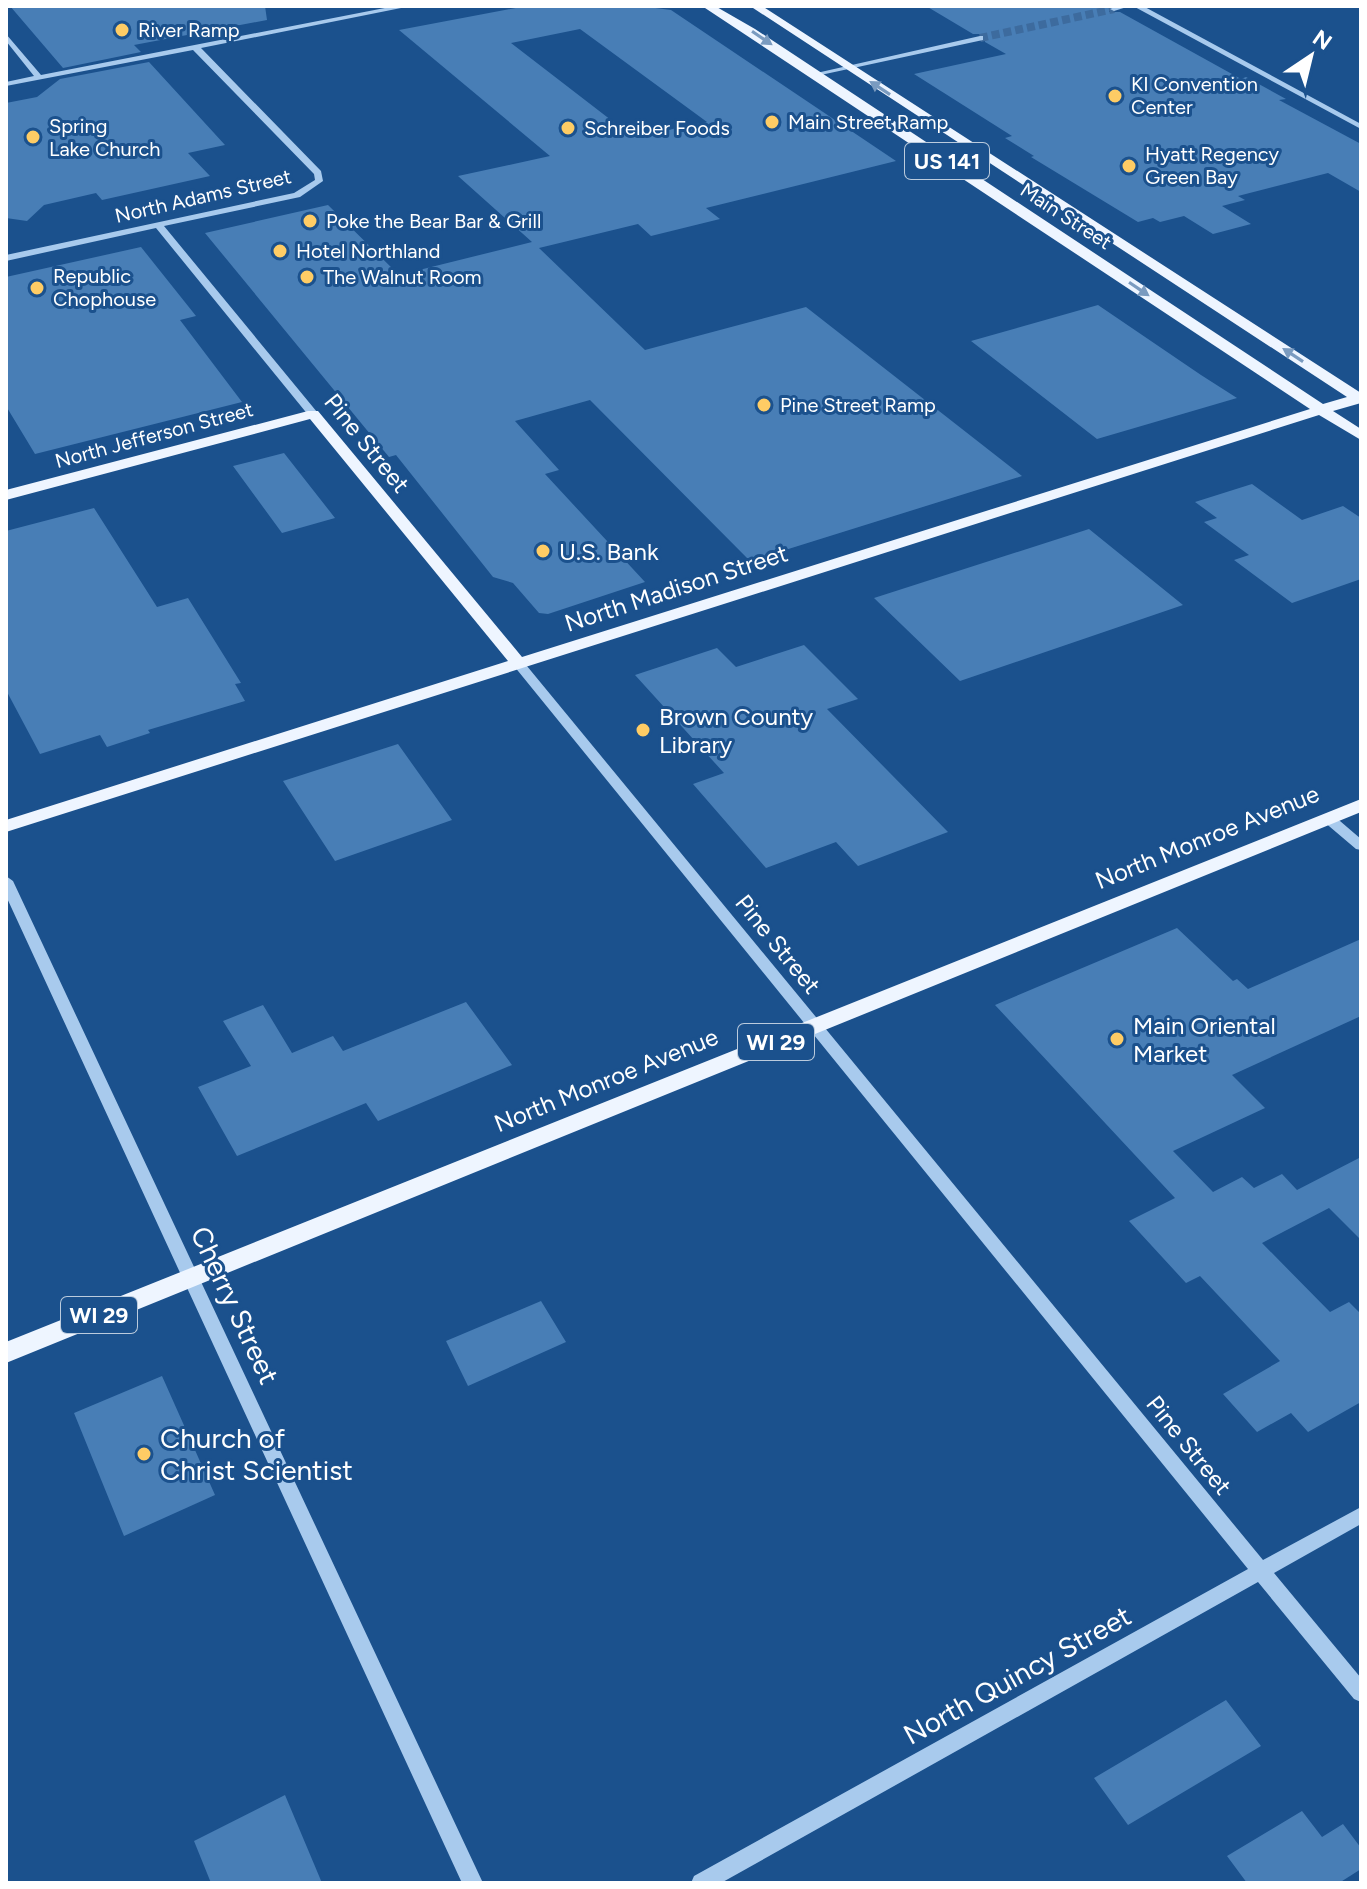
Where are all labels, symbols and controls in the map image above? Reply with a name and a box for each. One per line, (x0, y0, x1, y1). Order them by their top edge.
north arrow (1271, 16, 1351, 96)
place label: River Ramp (138, 18, 240, 42)
marker: River Ramp (113, 21, 131, 39)
text: N (1307, 24, 1337, 56)
one-way arrow (752, 30, 773, 45)
place label: KI Convention Center (1131, 72, 1258, 119)
one-way arrow (869, 81, 891, 95)
marker: KI Convention Center (1106, 87, 1124, 105)
place label: Main Street Ramp (788, 110, 948, 134)
marker: Main Street Ramp (763, 113, 781, 131)
place label: Spring Lake Church (49, 114, 160, 161)
place label: Schreiber Foods (584, 116, 730, 140)
marker: Schreiber Foods (559, 119, 577, 137)
marker: Spring Lake Church (24, 128, 42, 146)
place label: Hyatt Regency Green Bay (1145, 142, 1279, 189)
road number: US 141 (905, 143, 989, 179)
marker: Hyatt Regency Green Bay (1120, 157, 1138, 175)
street label: North Adams Street (113, 164, 293, 228)
street label: Main Street (1016, 178, 1116, 254)
place label: Poke the Bear Bar & Grill (326, 209, 541, 233)
marker: Poke the Bear Bar & Grill (301, 212, 319, 230)
place label: Hotel Northland (296, 239, 440, 263)
marker: Hotel Northland (271, 242, 289, 260)
place label: Republic Chophouse (53, 264, 156, 311)
place label: The Walnut Room (323, 265, 482, 289)
marker: The Walnut Room (298, 268, 316, 286)
marker: Republic Chophouse (28, 279, 46, 297)
one-way arrow (1129, 281, 1150, 296)
one-way arrow (1282, 349, 1304, 363)
street label: Pine Street (318, 388, 416, 498)
place label: Pine Street Ramp (780, 393, 936, 417)
marker: Pine Street Ramp (755, 396, 773, 414)
street label: North Jefferson Street (52, 397, 256, 473)
place label: U.S. Bank (559, 537, 659, 566)
street label: North Madison Street (561, 538, 791, 638)
marker: U.S. Bank (534, 542, 552, 560)
place label: Brown County Library (659, 702, 814, 759)
marker: Brown County Library (634, 721, 652, 739)
street label: North Monroe Avenue (1091, 779, 1323, 895)
street label: Pine Street (729, 889, 827, 999)
place label: Main Oriental Market (1133, 1011, 1276, 1068)
street label: North Monroe Avenue (490, 1022, 722, 1138)
road number: WI 29 (738, 1024, 814, 1060)
marker: Main Oriental Market (1108, 1030, 1126, 1048)
street label: Cherry Street (184, 1221, 286, 1389)
road number: WI 29 (61, 1297, 137, 1333)
street label: Pine Street (1140, 1390, 1238, 1500)
place label: Church of Christ Scientist (160, 1421, 353, 1487)
marker: Church of Christ Scientist (135, 1445, 153, 1463)
street label: North Quincy Street (897, 1598, 1137, 1752)

